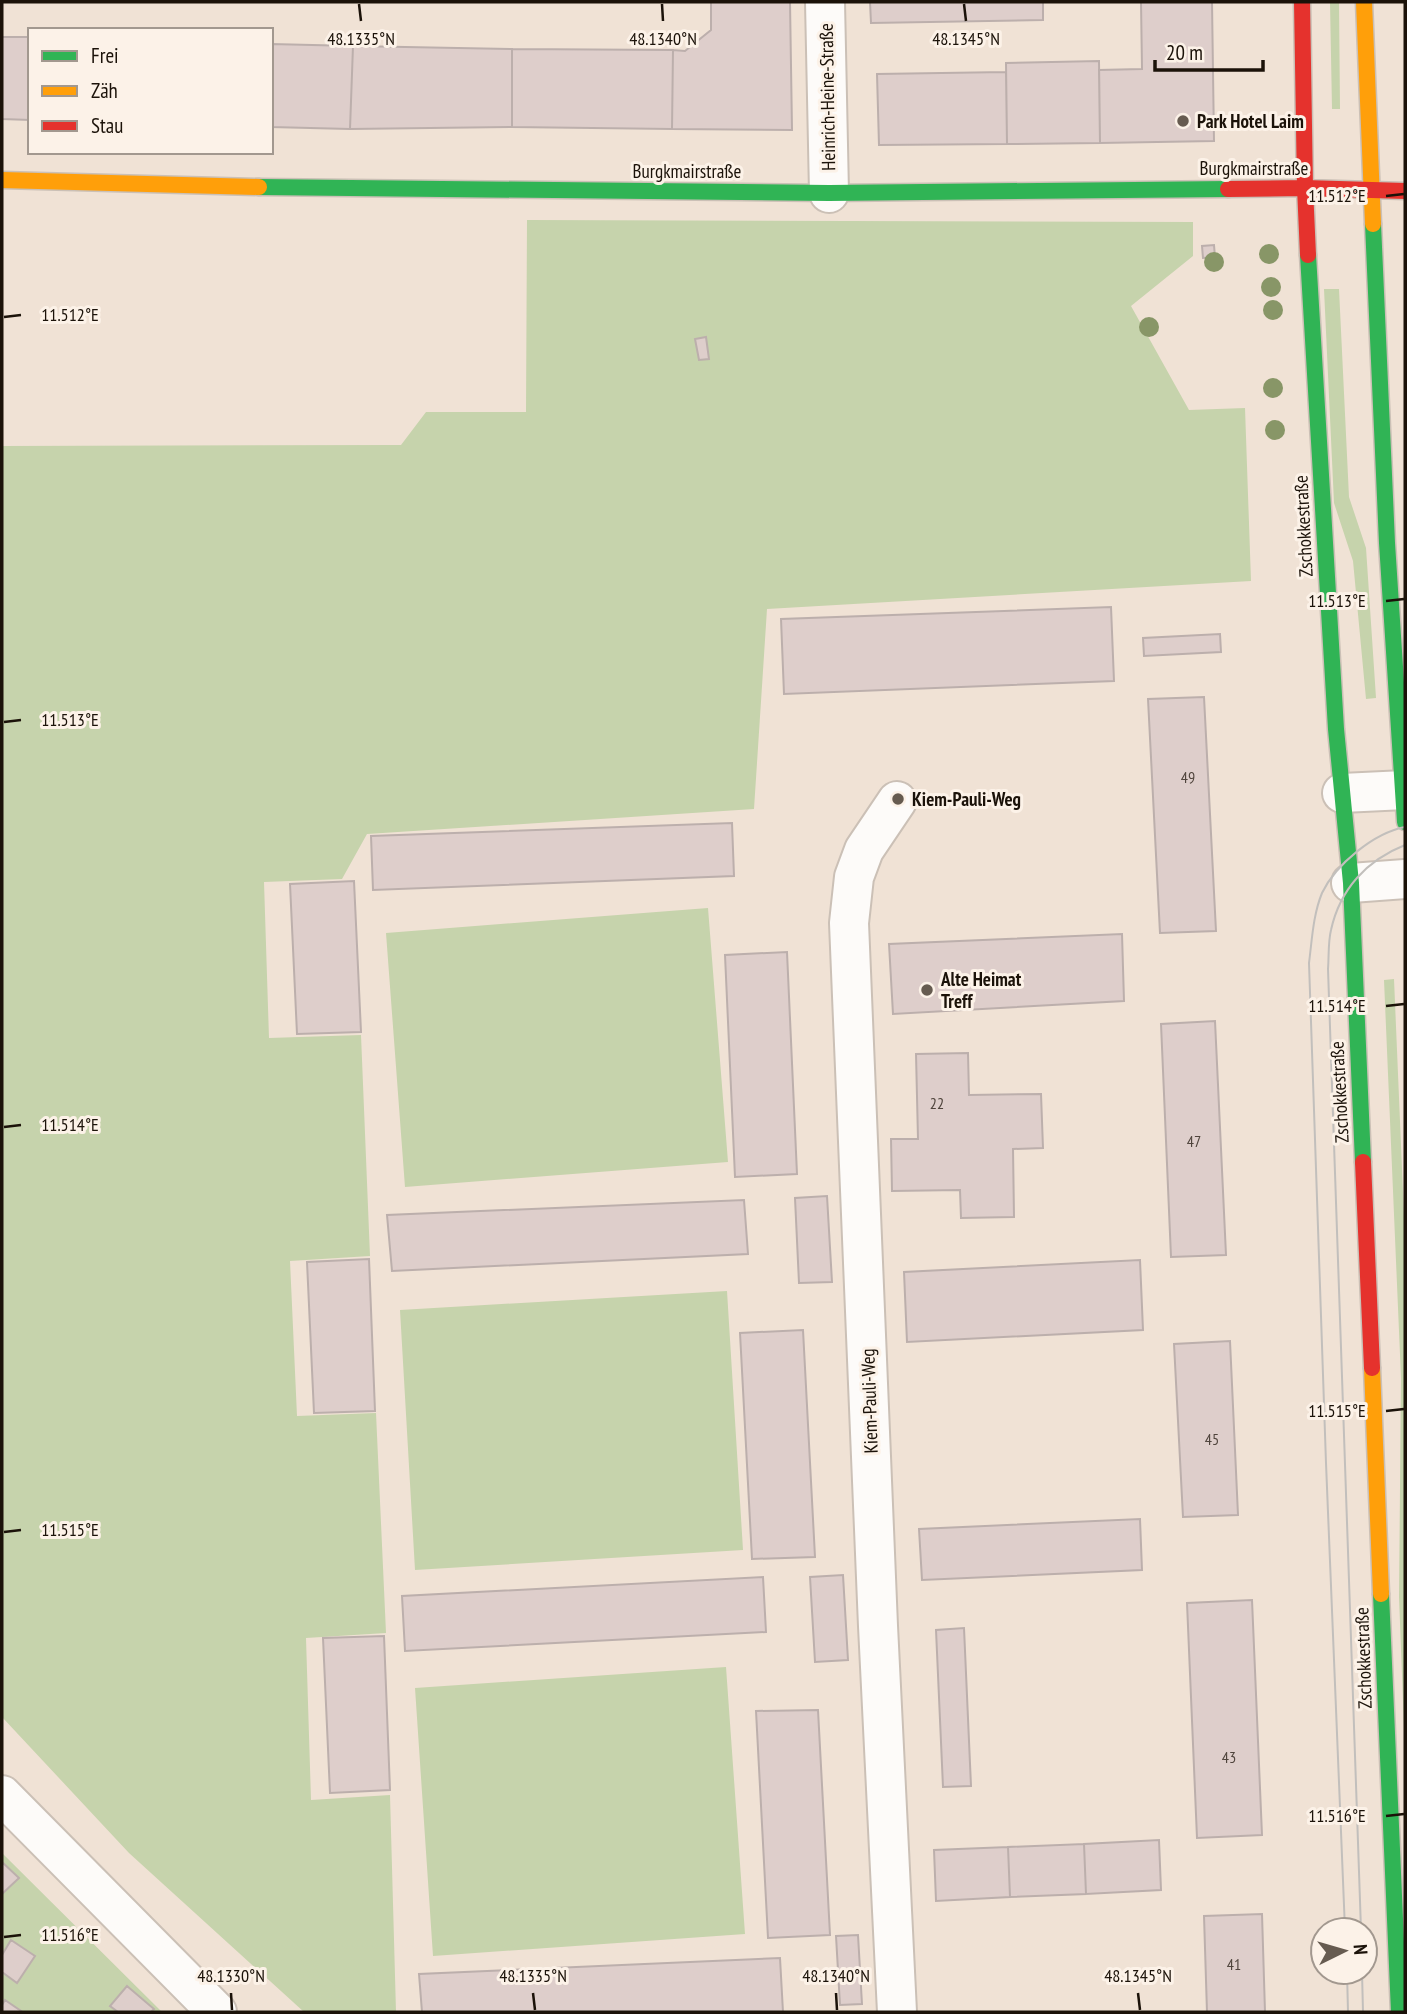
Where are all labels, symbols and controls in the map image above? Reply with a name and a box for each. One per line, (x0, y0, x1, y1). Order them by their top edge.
street label: Heinrich-Heine-Straße (814, 23, 840, 171)
text: 48.1335°N (327, 27, 395, 50)
text: 48.1340°N (629, 27, 697, 50)
text: 48.1345°N (932, 27, 1000, 50)
legend (28, 28, 273, 154)
scale bar (1155, 28, 1264, 72)
text: 20 m (1166, 39, 1203, 66)
text: Frei (91, 42, 119, 69)
text: Zäh (91, 77, 118, 104)
place label: Park Hotel Laim (1197, 109, 1304, 133)
text: Stau (91, 112, 123, 139)
marker: Park Hotel Laim (1175, 113, 1191, 129)
street label: Burgkmairstraße (1200, 156, 1309, 180)
street label: Burgkmairstraße (633, 159, 742, 183)
text: 11.512°E (1308, 184, 1366, 207)
text: 11.512°E (41, 303, 99, 326)
street label: Zschokkestraße (1288, 474, 1318, 577)
text: 11.513°E (1308, 589, 1366, 612)
text: 11.513°E (41, 708, 99, 731)
house number: 49 (1181, 767, 1195, 787)
place label: Kiem-Pauli-Weg (912, 787, 1021, 811)
marker: Kiem-Pauli-Weg (890, 791, 906, 807)
place label: Alte Heimat Treff (940, 967, 1022, 1013)
marker: Alte Heimat Treff (919, 982, 935, 998)
text: 11.514°E (1308, 994, 1366, 1017)
street label: Zschokkestraße (1324, 1040, 1354, 1143)
house number: 22 (930, 1093, 944, 1113)
text: 11.514°E (41, 1113, 99, 1136)
house number: 47 (1187, 1131, 1201, 1151)
street label: Kiem-Pauli-Weg (855, 1348, 883, 1454)
text: 11.515°E (1308, 1399, 1366, 1422)
house number: 45 (1205, 1429, 1219, 1449)
text: 11.515°E (41, 1518, 99, 1541)
street label: Zschokkestraße (1349, 1607, 1377, 1709)
house number: 43 (1222, 1747, 1236, 1767)
text: 11.516°E (1308, 1804, 1366, 1827)
north arrow (1309, 1916, 1379, 1986)
text: 11.516°E (41, 1923, 99, 1946)
text: N (1349, 1943, 1373, 1956)
house number: 41 (1227, 1954, 1241, 1974)
text: 48.1330°N (197, 1964, 265, 1987)
text: 48.1335°N (499, 1964, 567, 1987)
text: 48.1340°N (802, 1964, 870, 1987)
text: 48.1345°N (1104, 1964, 1172, 1987)

